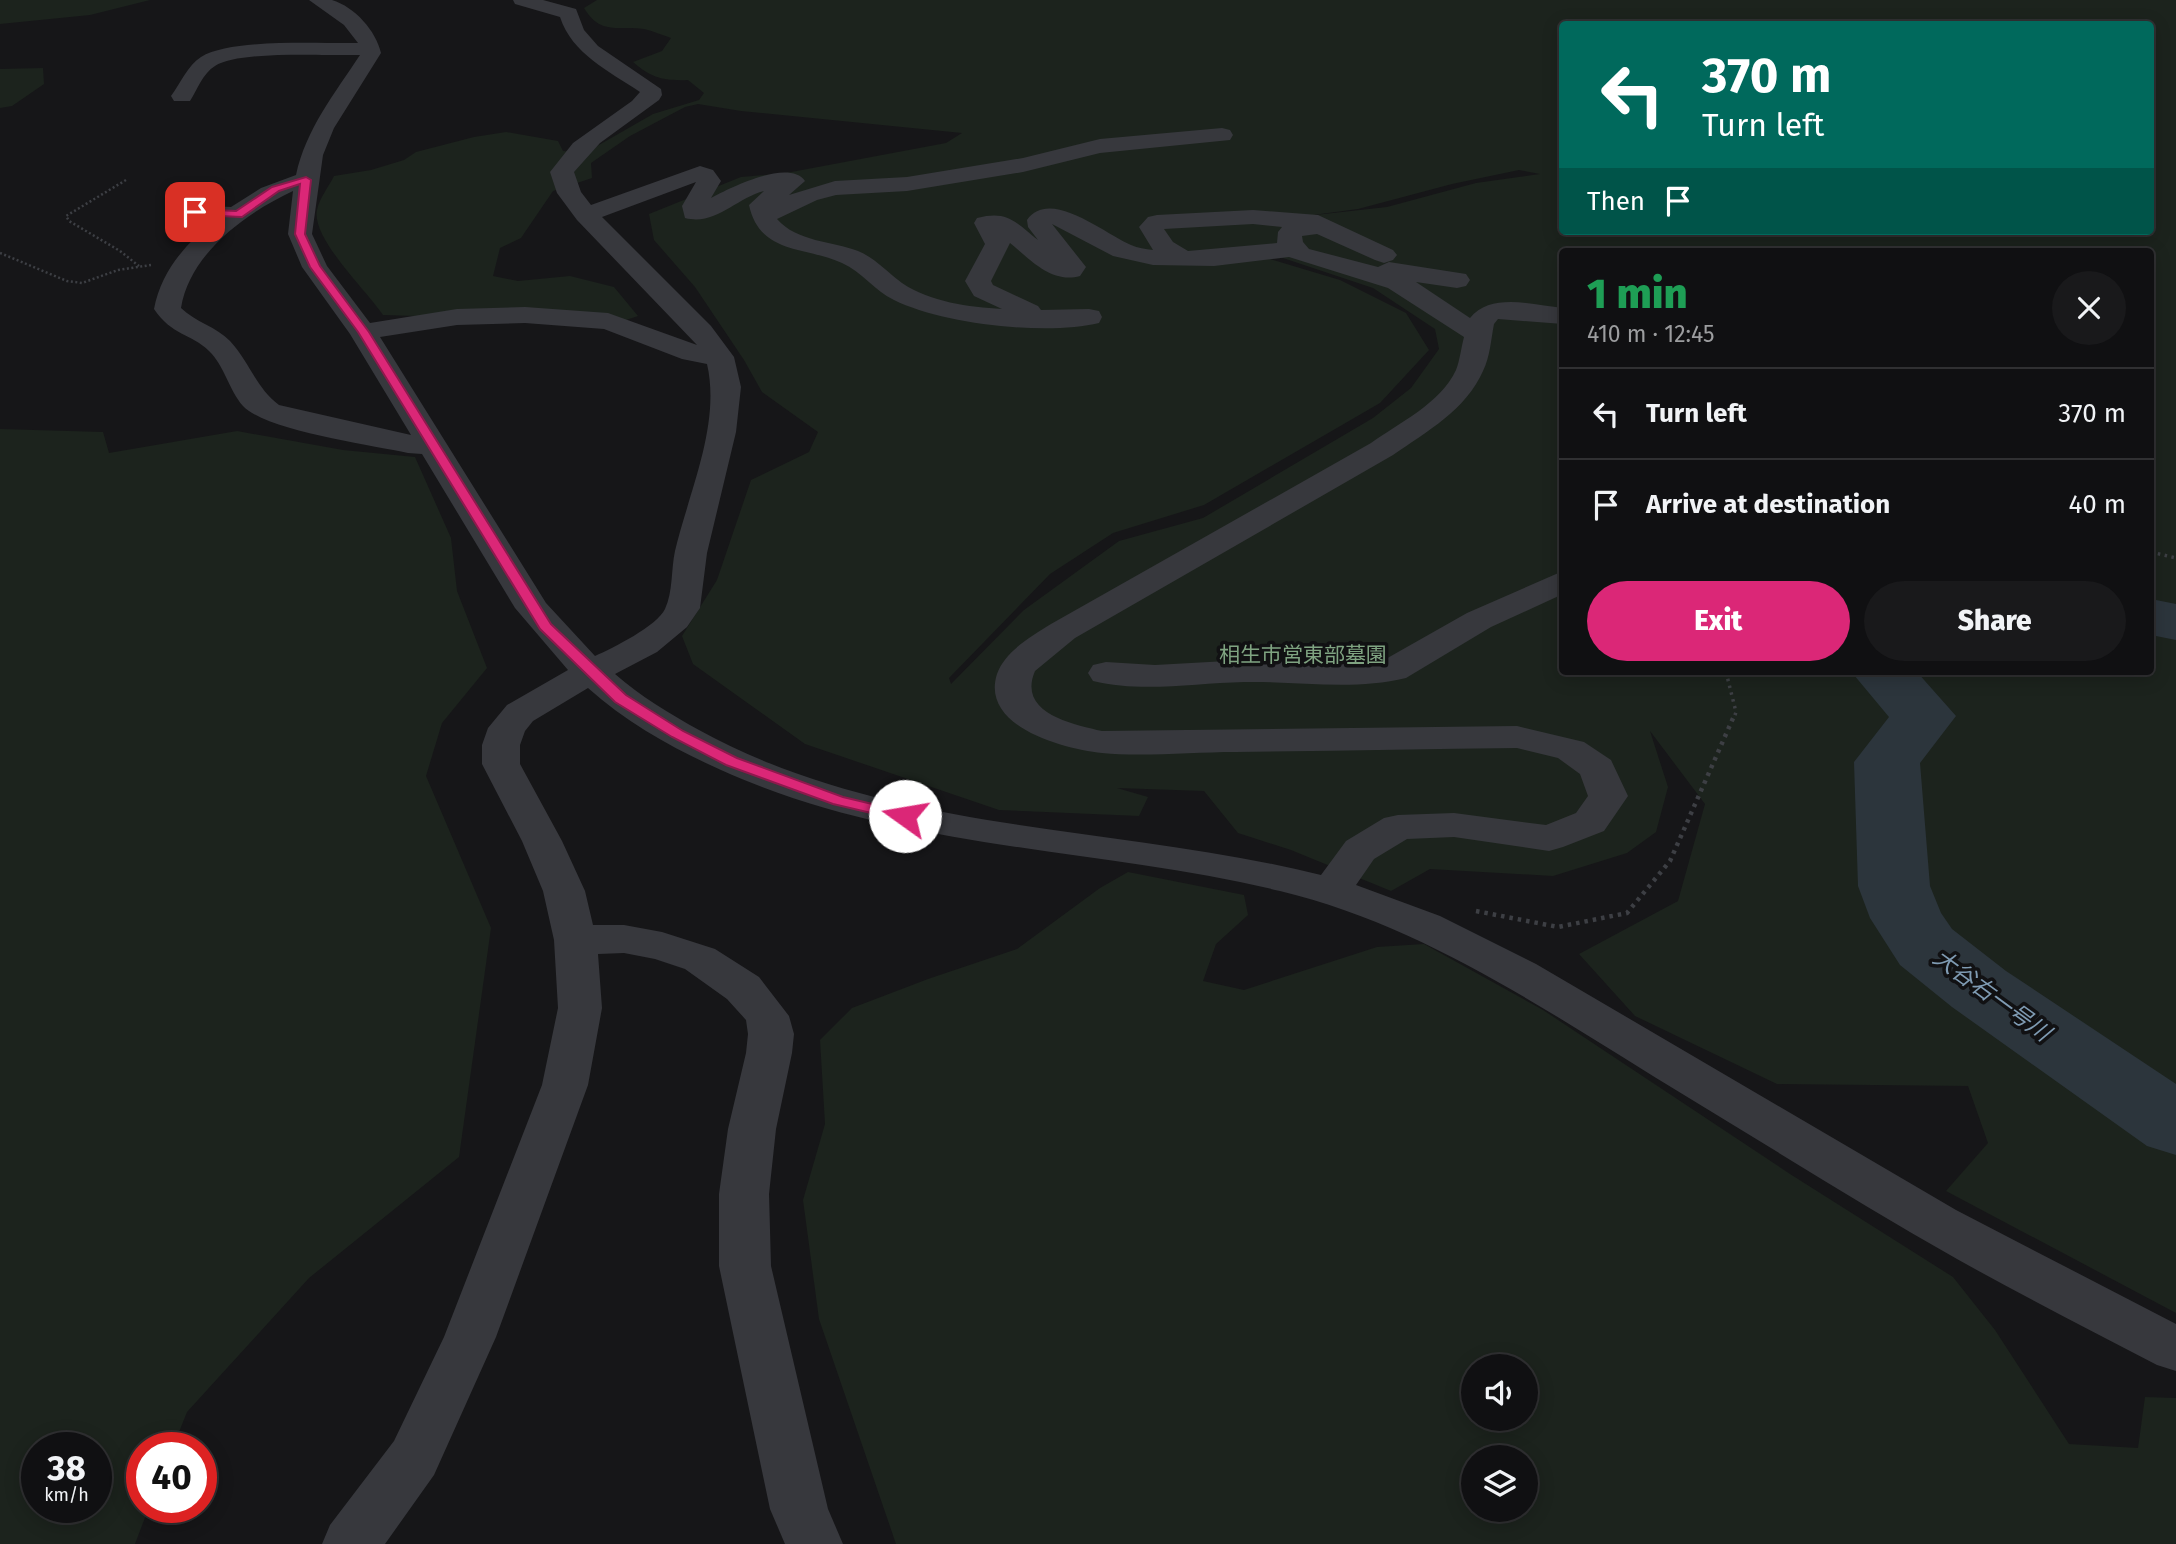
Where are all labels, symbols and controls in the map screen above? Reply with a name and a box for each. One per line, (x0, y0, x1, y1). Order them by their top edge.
text: 370 m (1702, 46, 1831, 105)
icon: left (1587, 49, 1678, 140)
text: Turn left (1702, 106, 1824, 144)
pin (165, 182, 225, 242)
icon: arrive (1659, 182, 1697, 220)
text: Then (1587, 186, 1645, 217)
icon: arrive (176, 193, 214, 231)
text: 1 min (1587, 269, 1688, 319)
button: close (2052, 271, 2126, 345)
text: 410 m · 12:45 (1587, 320, 1715, 348)
icon: left (1587, 395, 1625, 433)
text: Turn left (1646, 398, 1747, 429)
text: 370 m (2058, 398, 2126, 429)
icon: arrive (1587, 486, 1625, 524)
text: Arrive at destination (1646, 489, 1890, 520)
text: 40 m (2068, 489, 2126, 520)
button: Exit (1587, 581, 1850, 661)
button: Share (1864, 581, 2126, 661)
park label: 相生市営東部墓園 (1219, 642, 1387, 668)
position arrow (868, 779, 942, 853)
water label: 大谷右一号川 (1928, 943, 2058, 1049)
map controls (1461, 1354, 1538, 1522)
button: sound (1461, 1354, 1538, 1431)
speed limit sign: 40 (126, 1432, 217, 1523)
button: layers (1461, 1445, 1538, 1522)
text: 38 (47, 1447, 86, 1489)
text: km/h (44, 1484, 89, 1506)

